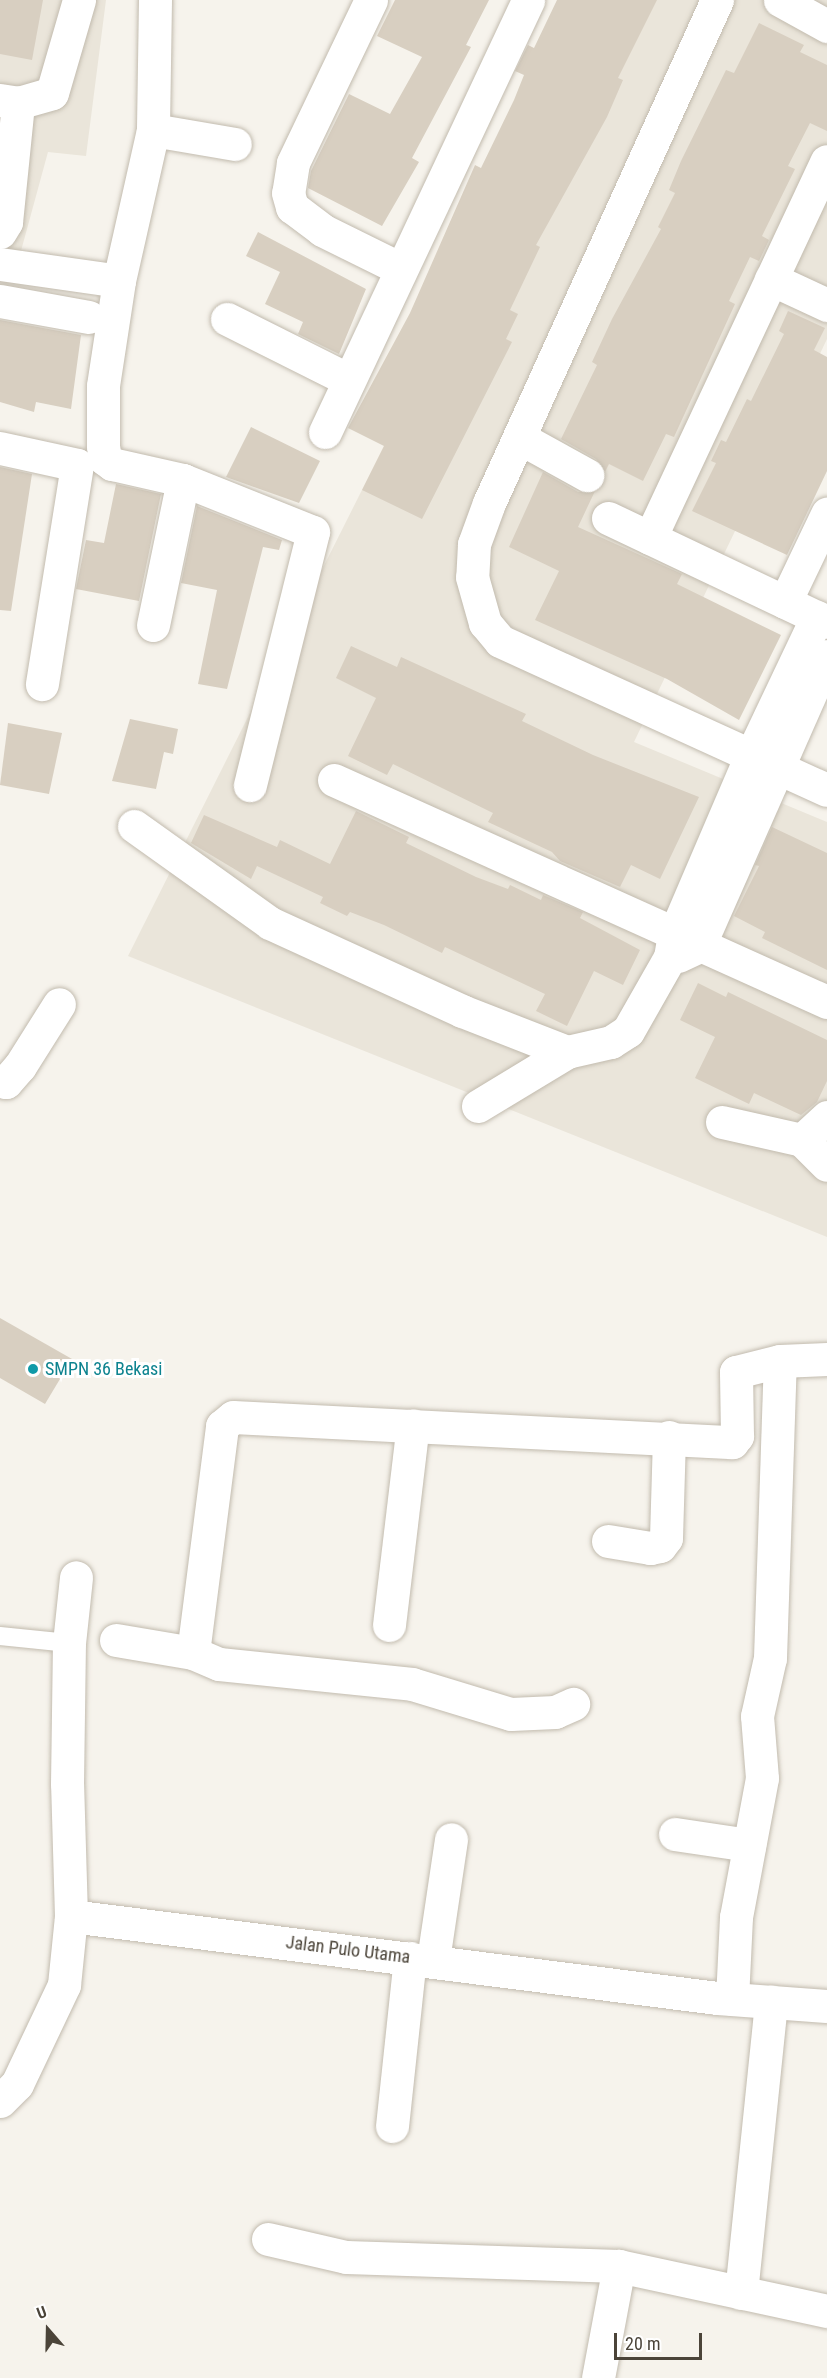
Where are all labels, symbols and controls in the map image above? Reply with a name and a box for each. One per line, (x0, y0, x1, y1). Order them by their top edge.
place label: SMPN 36 Bekasi (45, 1358, 162, 1380)
marker: SMPN 36 Bekasi (26, 1362, 40, 1376)
street label: Jalan Pulo Utama (285, 1932, 411, 1968)
north arrow (18, 2300, 78, 2360)
text: U (34, 2302, 49, 2323)
scale bar (617, 2321, 706, 2359)
text: 20 m (625, 2333, 660, 2354)

